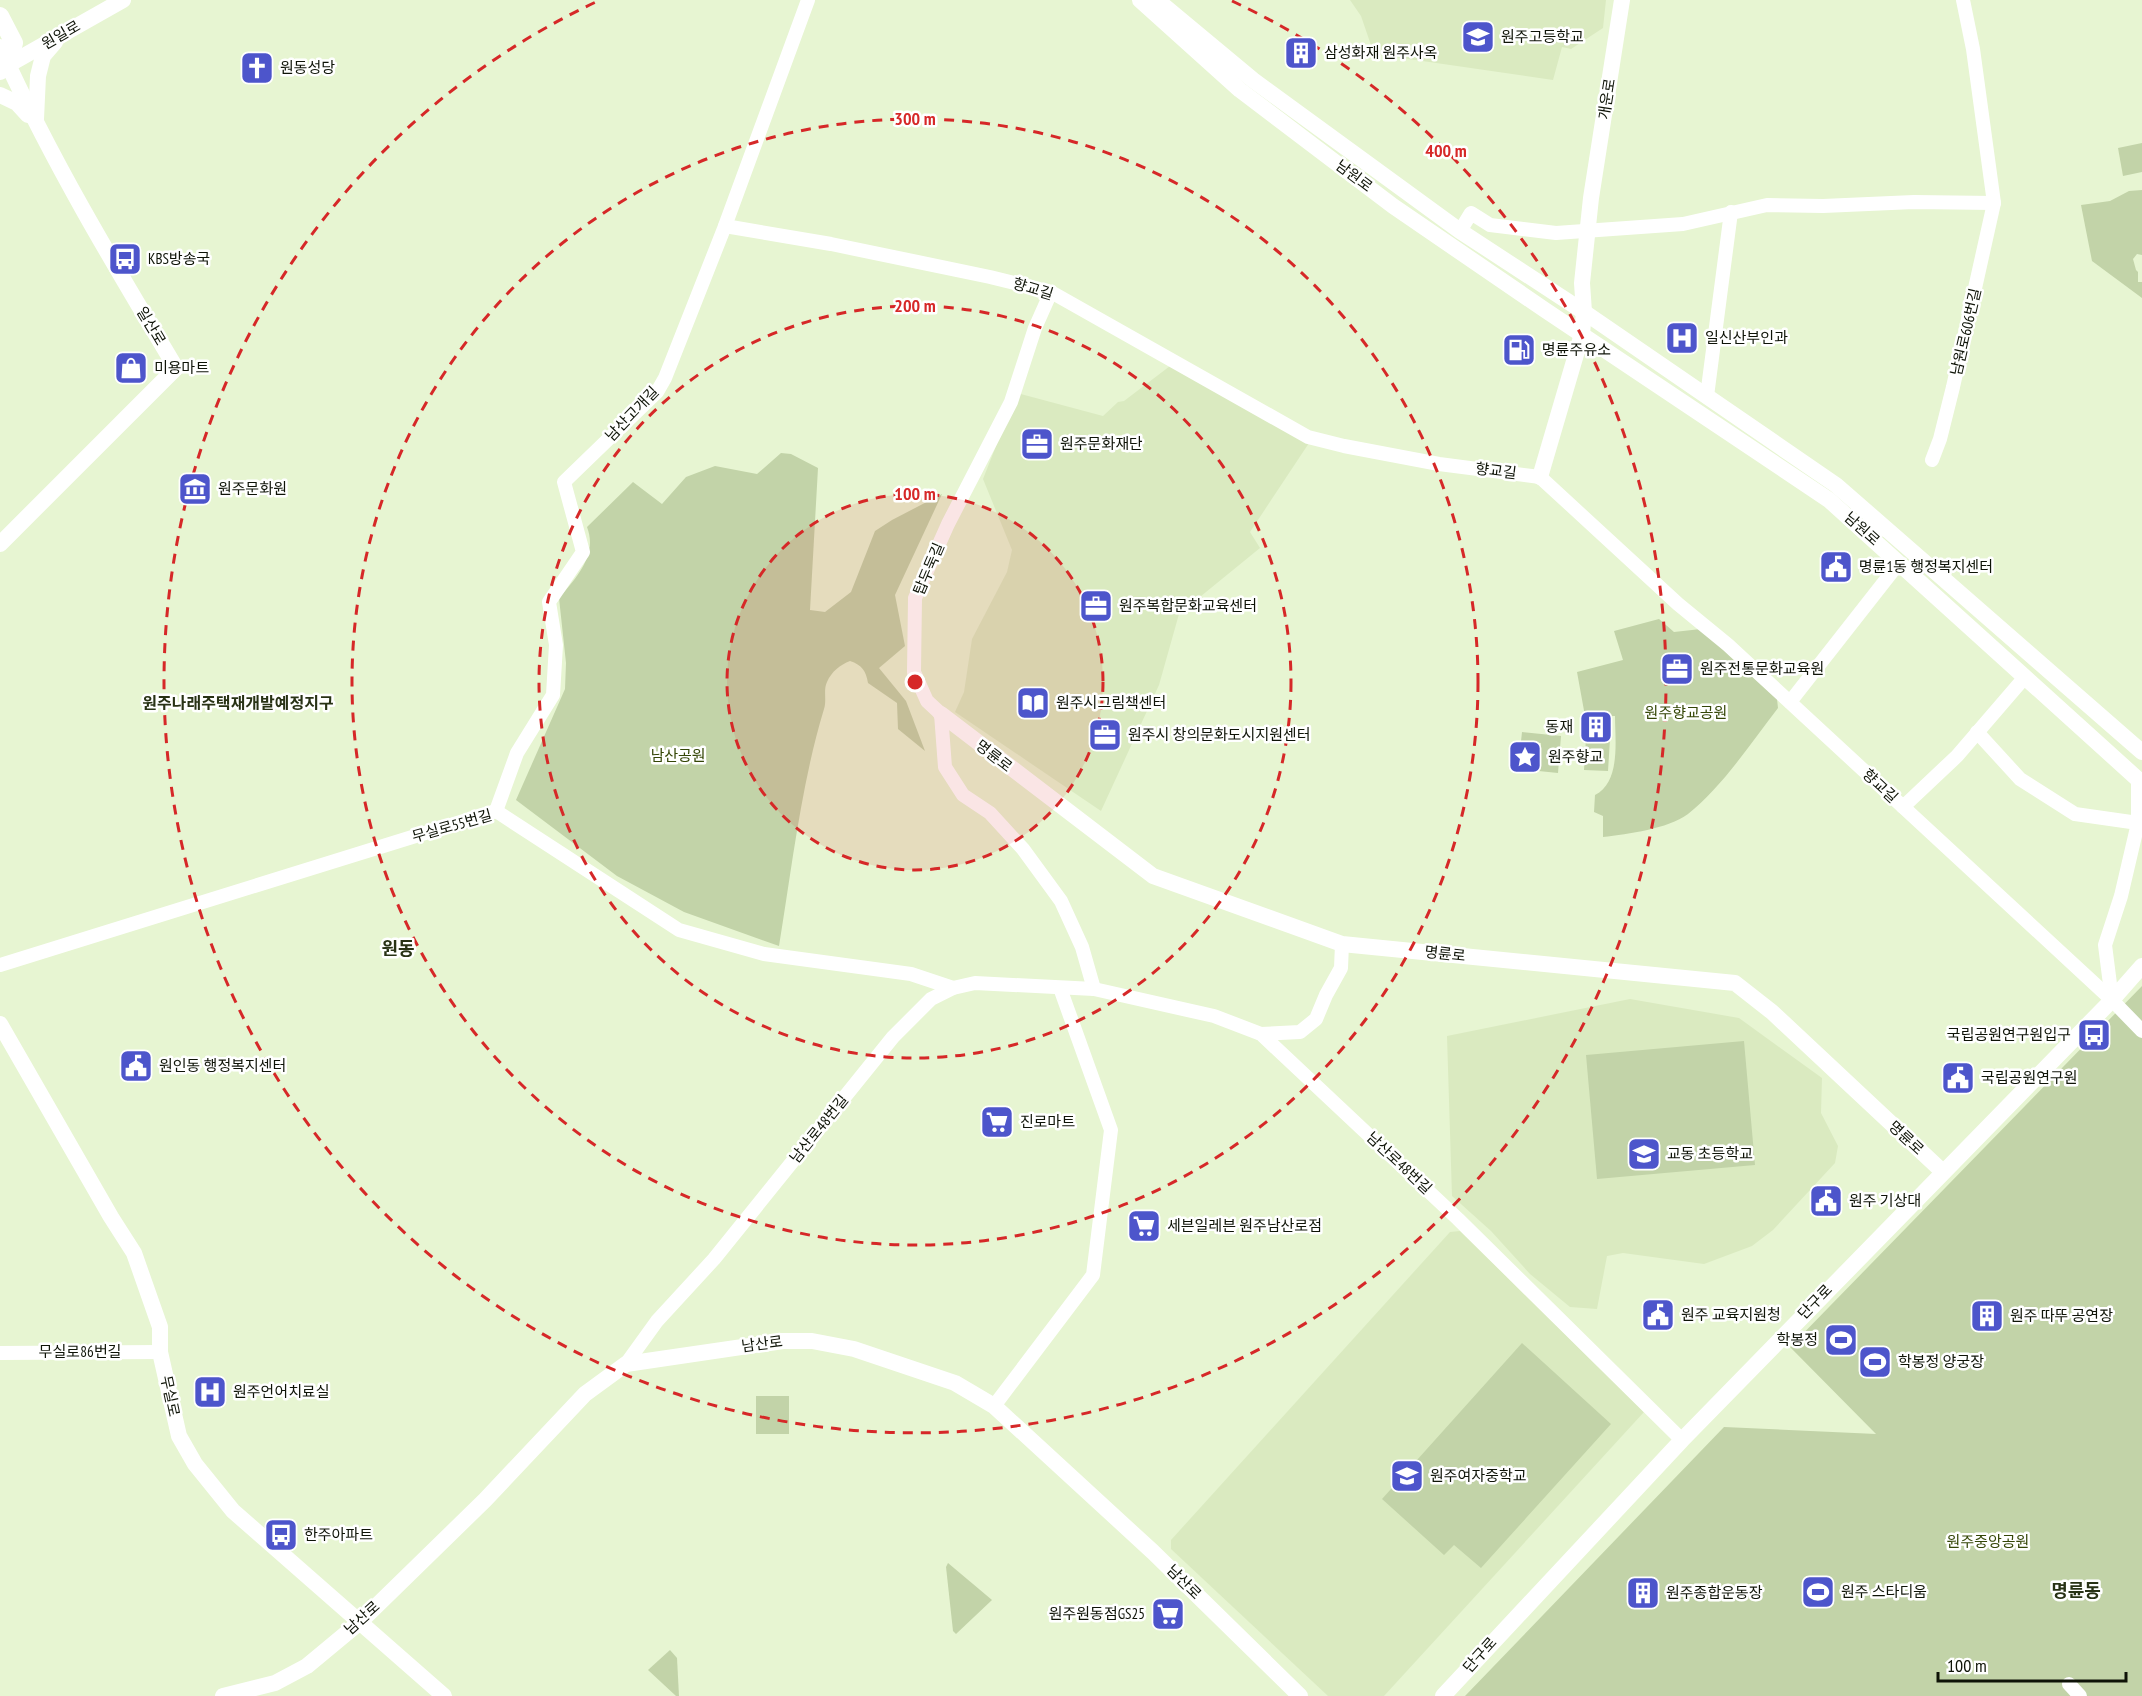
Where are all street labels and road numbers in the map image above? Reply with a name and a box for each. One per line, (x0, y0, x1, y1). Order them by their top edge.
street label: 원일로 (38, 16, 83, 53)
street label: 개운로 (1594, 77, 1619, 121)
street label: 남원로 (1332, 156, 1377, 196)
street label: 향교길 (1011, 273, 1056, 304)
street label: 남원로606번길 (1946, 286, 1985, 378)
street label: 일산로 (133, 303, 170, 348)
street label: 남산고개길 (601, 382, 662, 445)
street label: 향교길 (1474, 459, 1518, 482)
street label: 남원로 (1841, 508, 1884, 550)
street label: 탑두둑길 (909, 540, 948, 598)
street label: 명륜로 (972, 735, 1016, 776)
street label: 향교길 (1859, 765, 1902, 807)
street label: 무실로55번길 (410, 805, 494, 846)
street label: 명륜로 (1423, 942, 1467, 965)
street label: 남산로48번길 (785, 1091, 852, 1167)
street label: 명륜로 (1885, 1117, 1928, 1159)
street label: 남산로48번길 (1363, 1128, 1436, 1198)
street label: 단구로 (1793, 1280, 1836, 1323)
street label: 남산로 (740, 1332, 784, 1355)
street label: 무실로86번길 (39, 1342, 121, 1361)
street label: 무실로 (157, 1374, 184, 1418)
street label: 남산로 (1163, 1560, 1206, 1603)
street label: 남산로 (340, 1597, 383, 1639)
street label: 단구로 (1459, 1633, 1501, 1676)

